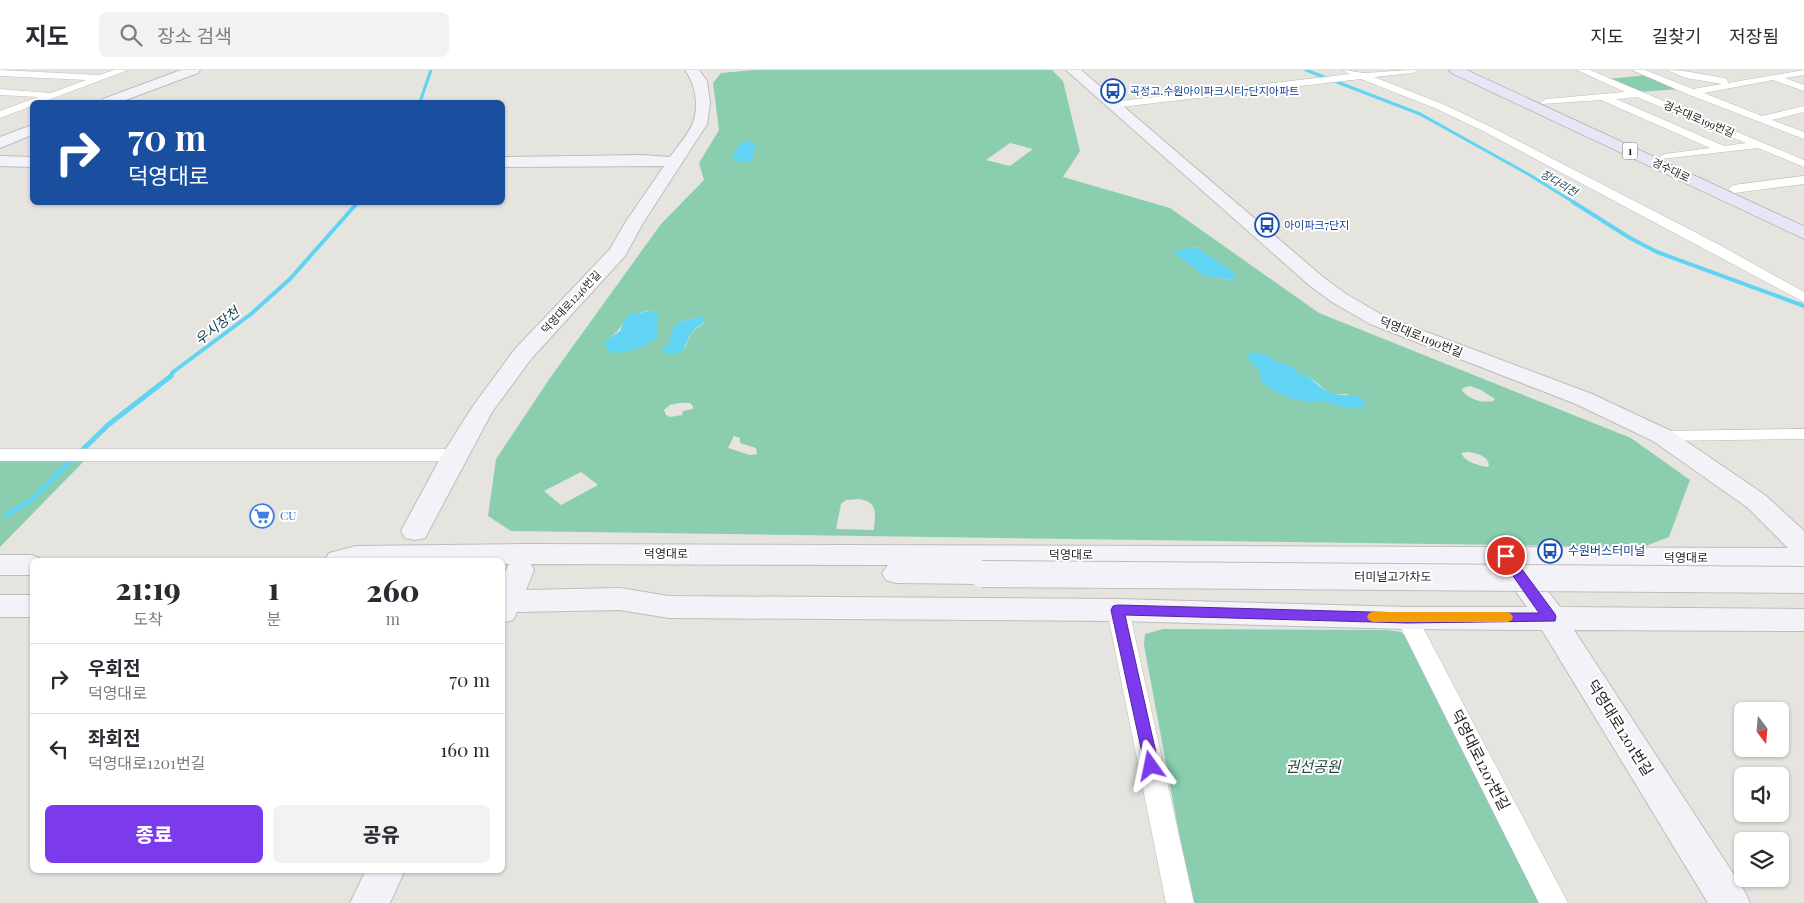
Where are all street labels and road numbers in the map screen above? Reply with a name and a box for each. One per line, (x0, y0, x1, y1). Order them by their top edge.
street label: 경수대로199번길 (1661, 97, 1737, 140)
road number: 1 (1622, 142, 1638, 160)
street label: 경수대로 (1650, 154, 1693, 185)
street label: 덕영대로1246번길 (537, 267, 604, 336)
street label: 덕영대로1190번길 (1377, 312, 1465, 360)
street label: 덕영대로 (644, 545, 688, 561)
street label: 덕영대로 (1049, 546, 1093, 562)
street label: 덕영대로 (1664, 549, 1708, 565)
street label: 터미널고가차도 (1354, 568, 1432, 584)
street label: 덕영대로1201번길 (1583, 675, 1658, 779)
street label: 덕영대로1207번길 (1447, 706, 1515, 813)

